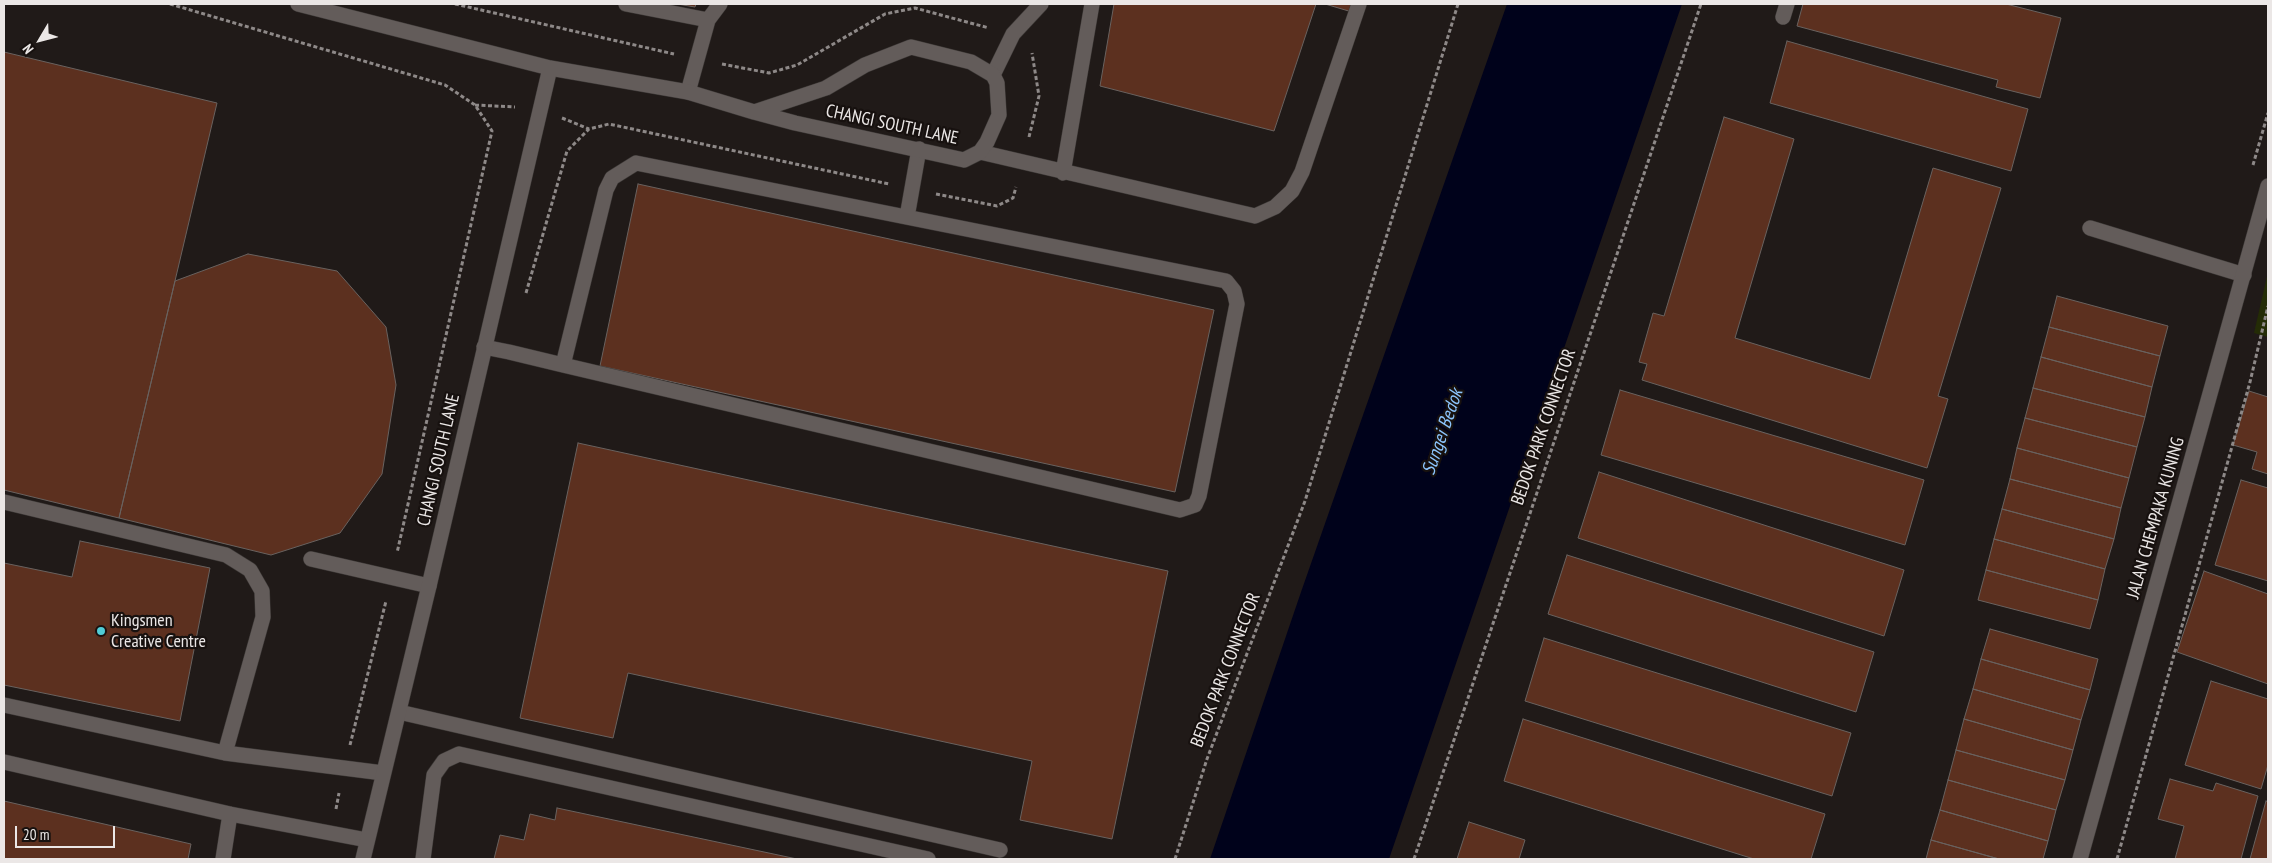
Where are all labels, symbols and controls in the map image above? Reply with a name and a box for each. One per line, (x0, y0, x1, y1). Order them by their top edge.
north arrow (15, 15, 65, 65)
text: N (19, 41, 37, 57)
street label: CHANGI SOUTH LANE (824, 100, 960, 150)
street label: BEDOK PARK CONNECTOR (1507, 346, 1581, 508)
water label: Sungei Bedok (1418, 386, 1468, 478)
street label: CHANGI SOUTH LANE (413, 392, 465, 528)
street label: JALAN CHEMPAKA KUNING (2123, 435, 2189, 601)
street label: BEDOK PARK CONNECTOR (1187, 590, 1265, 750)
place label: Kingsmen Creative Centre (111, 610, 206, 652)
marker: Kingsmen Creative Centre (95, 625, 107, 637)
scale bar (18, 816, 118, 848)
text: 20 m (23, 825, 49, 844)

